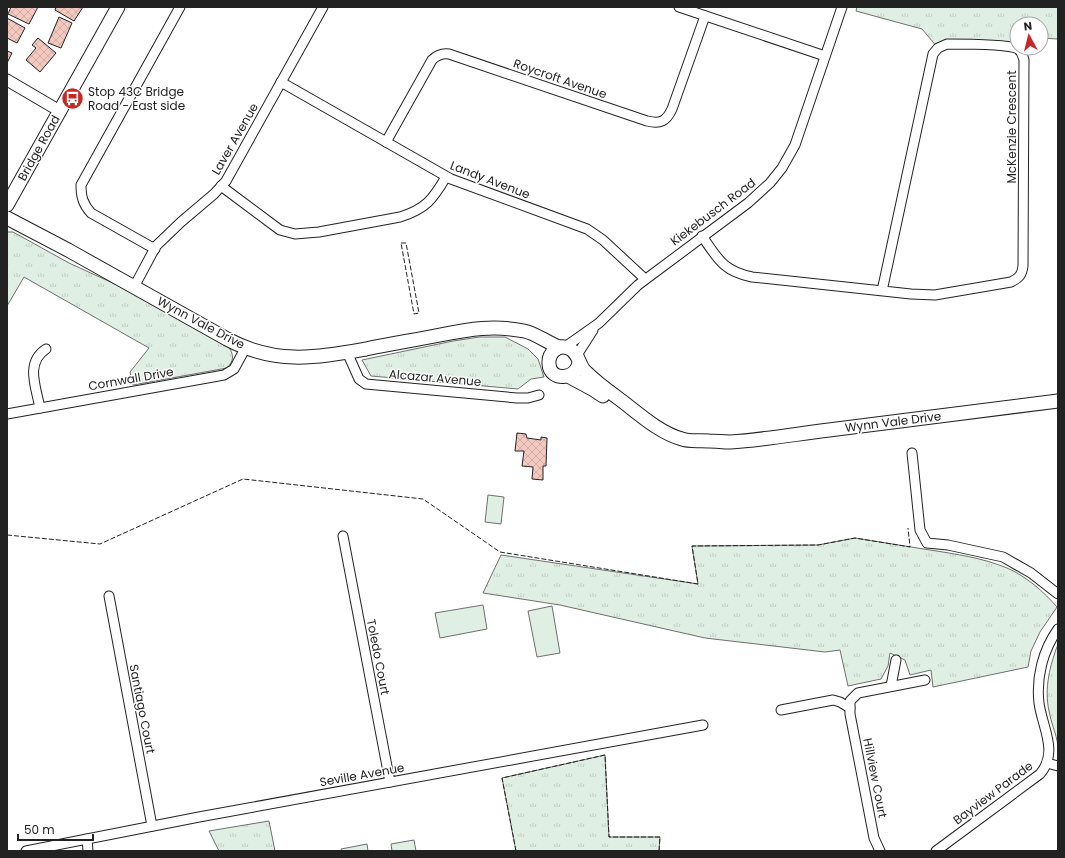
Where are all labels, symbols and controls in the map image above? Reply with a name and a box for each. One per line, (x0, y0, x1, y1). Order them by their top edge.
north arrow (1009, 16, 1049, 56)
text: N (1023, 18, 1033, 35)
street label: Roycroft Avenue (511, 55, 609, 102)
street label: McKenzie Crescent (1003, 70, 1020, 184)
place label: Stop 43C Bridge Road - East side (88, 83, 185, 114)
bus stop icon: Stop 43C Bridge Road - East side (60, 86, 86, 112)
street label: Laver Avenue (207, 100, 262, 178)
street label: Bridge Road (13, 112, 64, 184)
street label: Landy Avenue (448, 157, 532, 203)
street label: Kiekebusch Road (667, 174, 759, 249)
street label: Wynn Vale Drive (154, 292, 248, 353)
street label: Cornwall Drive (87, 363, 175, 394)
street label: Alcazar Avenue (388, 365, 482, 390)
street label: Wynn Vale Drive (844, 407, 942, 436)
street label: Toledo Court (363, 617, 394, 696)
street label: Santiago Court (125, 663, 159, 755)
street label: Hillview Court (859, 737, 892, 819)
street label: Bayview Parade (949, 757, 1036, 828)
street label: Seville Avenue (318, 759, 406, 790)
scale bar (18, 816, 93, 842)
text: 50 m (24, 821, 55, 838)

